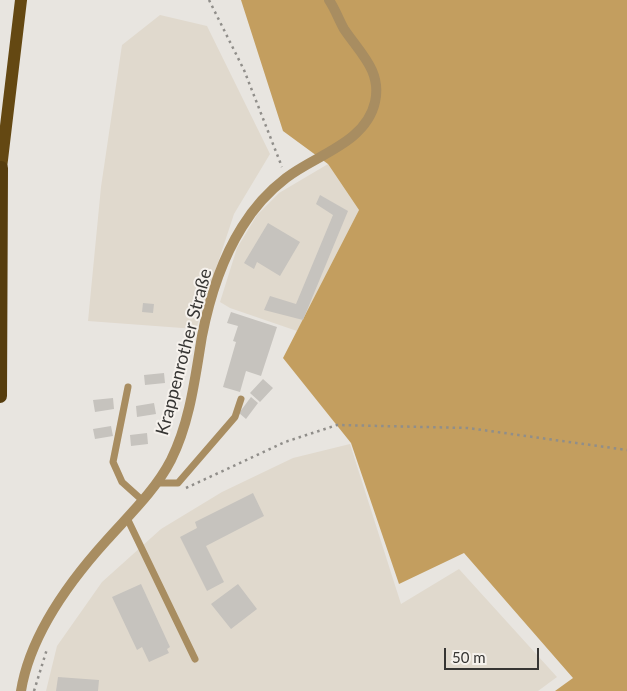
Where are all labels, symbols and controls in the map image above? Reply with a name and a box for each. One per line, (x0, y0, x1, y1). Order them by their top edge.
street label: Krappenrother Straße (151, 266, 217, 438)
scale bar (447, 638, 542, 670)
text: 50 m (452, 648, 486, 666)

